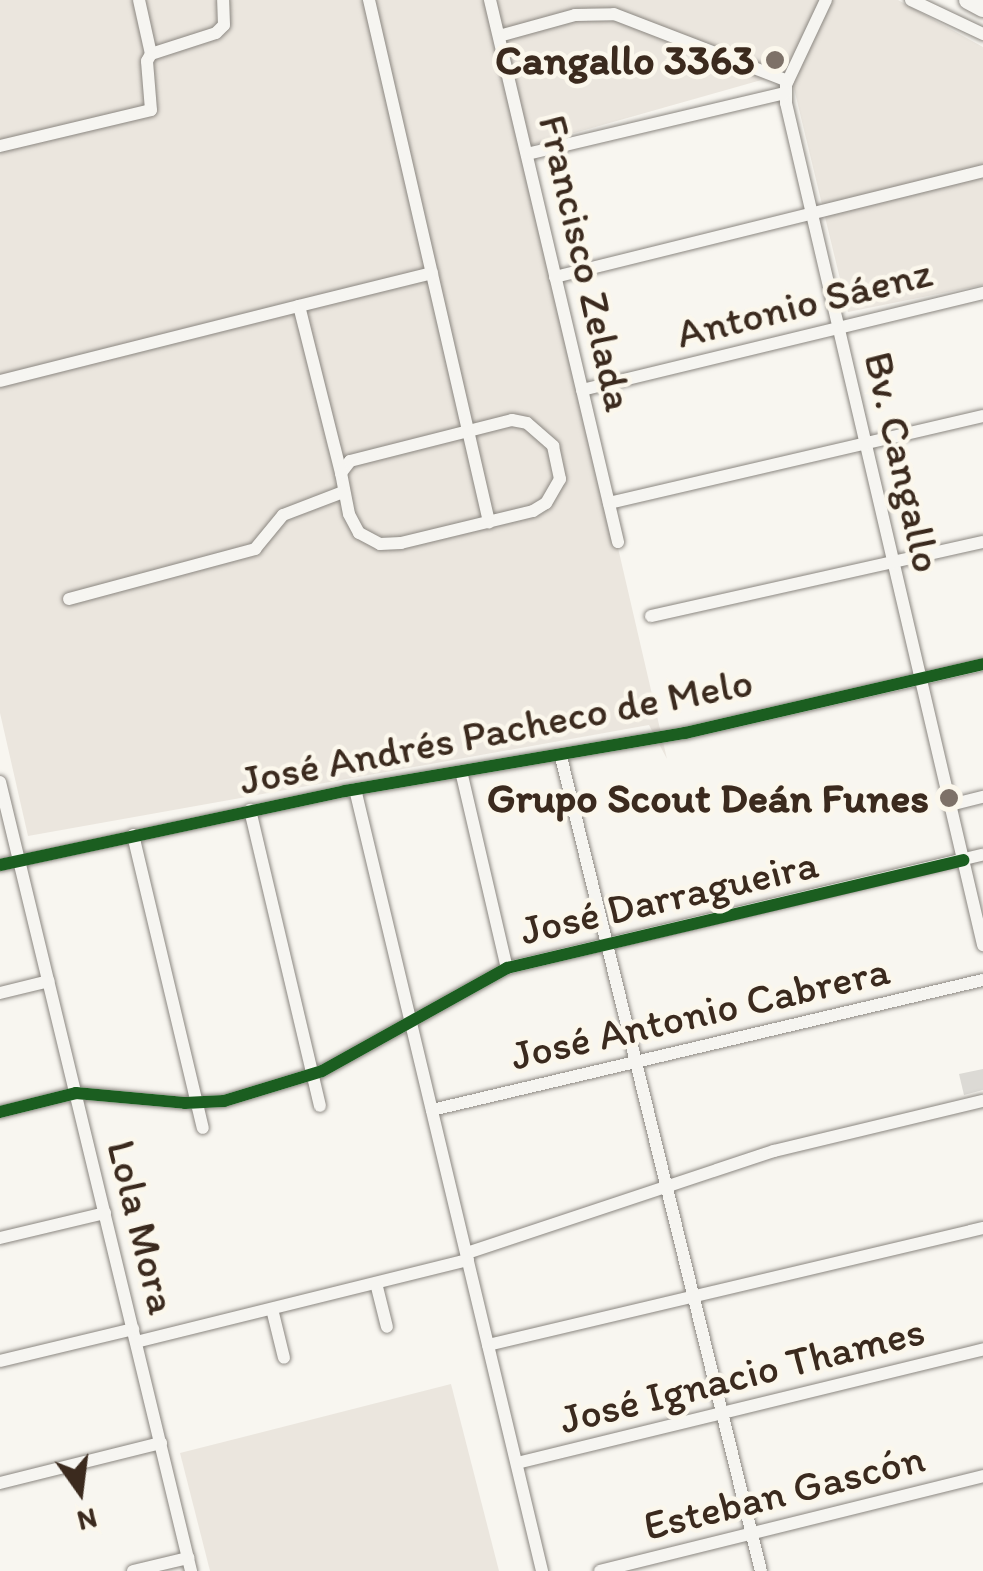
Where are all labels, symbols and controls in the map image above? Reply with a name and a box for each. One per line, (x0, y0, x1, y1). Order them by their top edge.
place label: Cangallo 3363 (495, 35, 755, 85)
marker: Cangallo 3363 (764, 49, 786, 71)
street label: Francisco Zelada (527, 110, 645, 416)
street label: Antonio Sáenz (671, 247, 937, 359)
street label: Bv. Cangallo (853, 346, 953, 578)
street label: José Andrés Pacheco de Melo (235, 656, 757, 806)
place label: Grupo Scout Deán Funes (486, 773, 929, 823)
marker: Grupo Scout Deán Funes (938, 787, 960, 809)
street label: José Darragueira (514, 838, 824, 956)
street label: José Antonio Cabrera (506, 945, 894, 1081)
street label: Lola Mora (96, 1135, 188, 1319)
street label: José Ignacio Thames (555, 1305, 929, 1445)
street label: Esteban Gascón (638, 1433, 930, 1551)
north arrow (30, 1441, 130, 1541)
text: N (74, 1501, 101, 1539)

